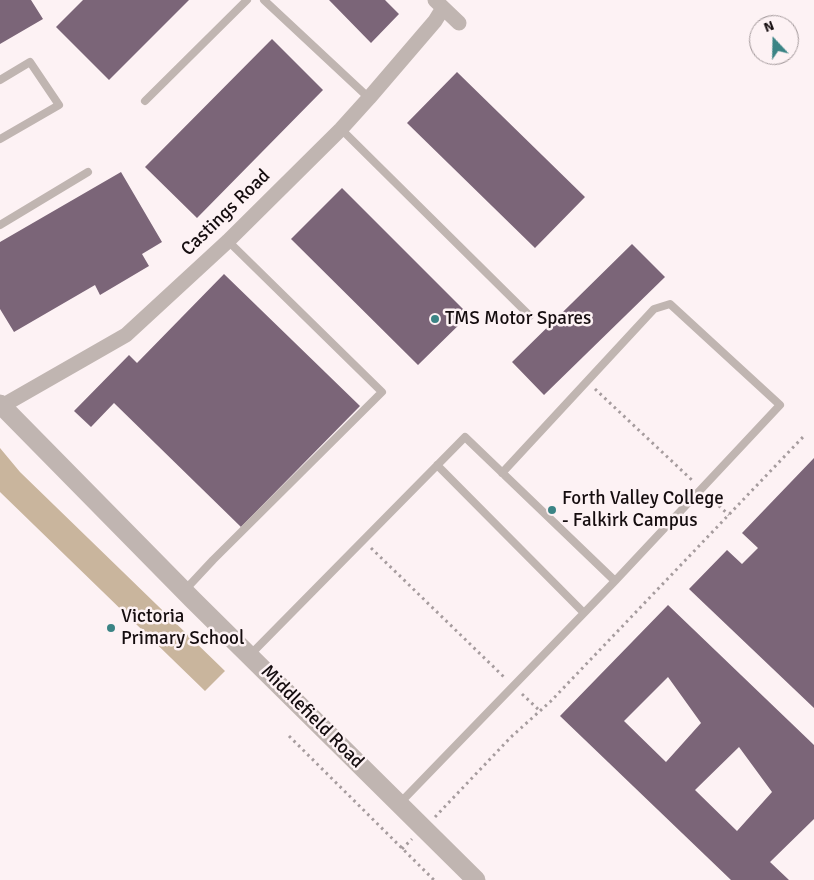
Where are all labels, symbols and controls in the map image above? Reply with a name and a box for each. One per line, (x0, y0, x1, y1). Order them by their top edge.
north arrow (749, 15, 799, 65)
text: N (761, 17, 776, 36)
street label: Castings Road (177, 165, 275, 261)
place label: TMS Motor Spares (445, 308, 591, 330)
marker: TMS Motor Spares (429, 313, 441, 325)
place label: Forth Valley College - Falkirk Campus (562, 488, 724, 532)
marker: Forth Valley College - Falkirk Campus (546, 504, 558, 516)
place label: Victoria Primary School (121, 606, 244, 650)
marker: Victoria Primary School (105, 622, 117, 634)
street label: Middlefield Road (256, 661, 368, 773)

